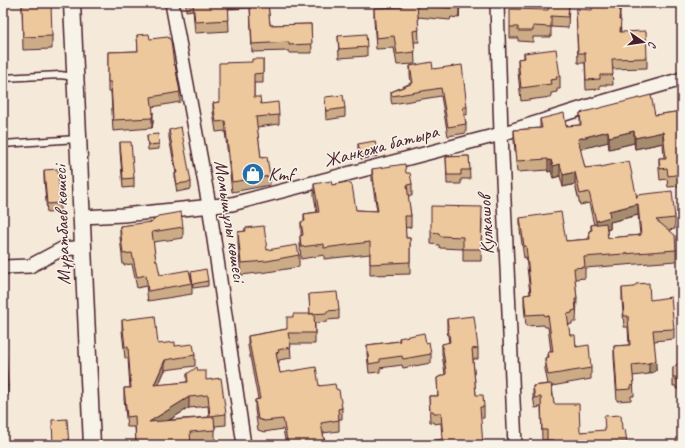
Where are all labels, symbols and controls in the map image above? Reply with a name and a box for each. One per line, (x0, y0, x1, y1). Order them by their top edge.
north arrow (623, 22, 663, 62)
text: С (645, 40, 660, 50)
street label: Жанкожа батыра (321, 119, 443, 173)
street label: Момышұлы көшесі (209, 159, 252, 286)
shop icon: Kmf (240, 161, 266, 187)
street label: Мұратбаев көшесі (48, 162, 76, 285)
place label: Kmf (268, 162, 298, 186)
street label: Кулкашов (472, 191, 500, 255)

